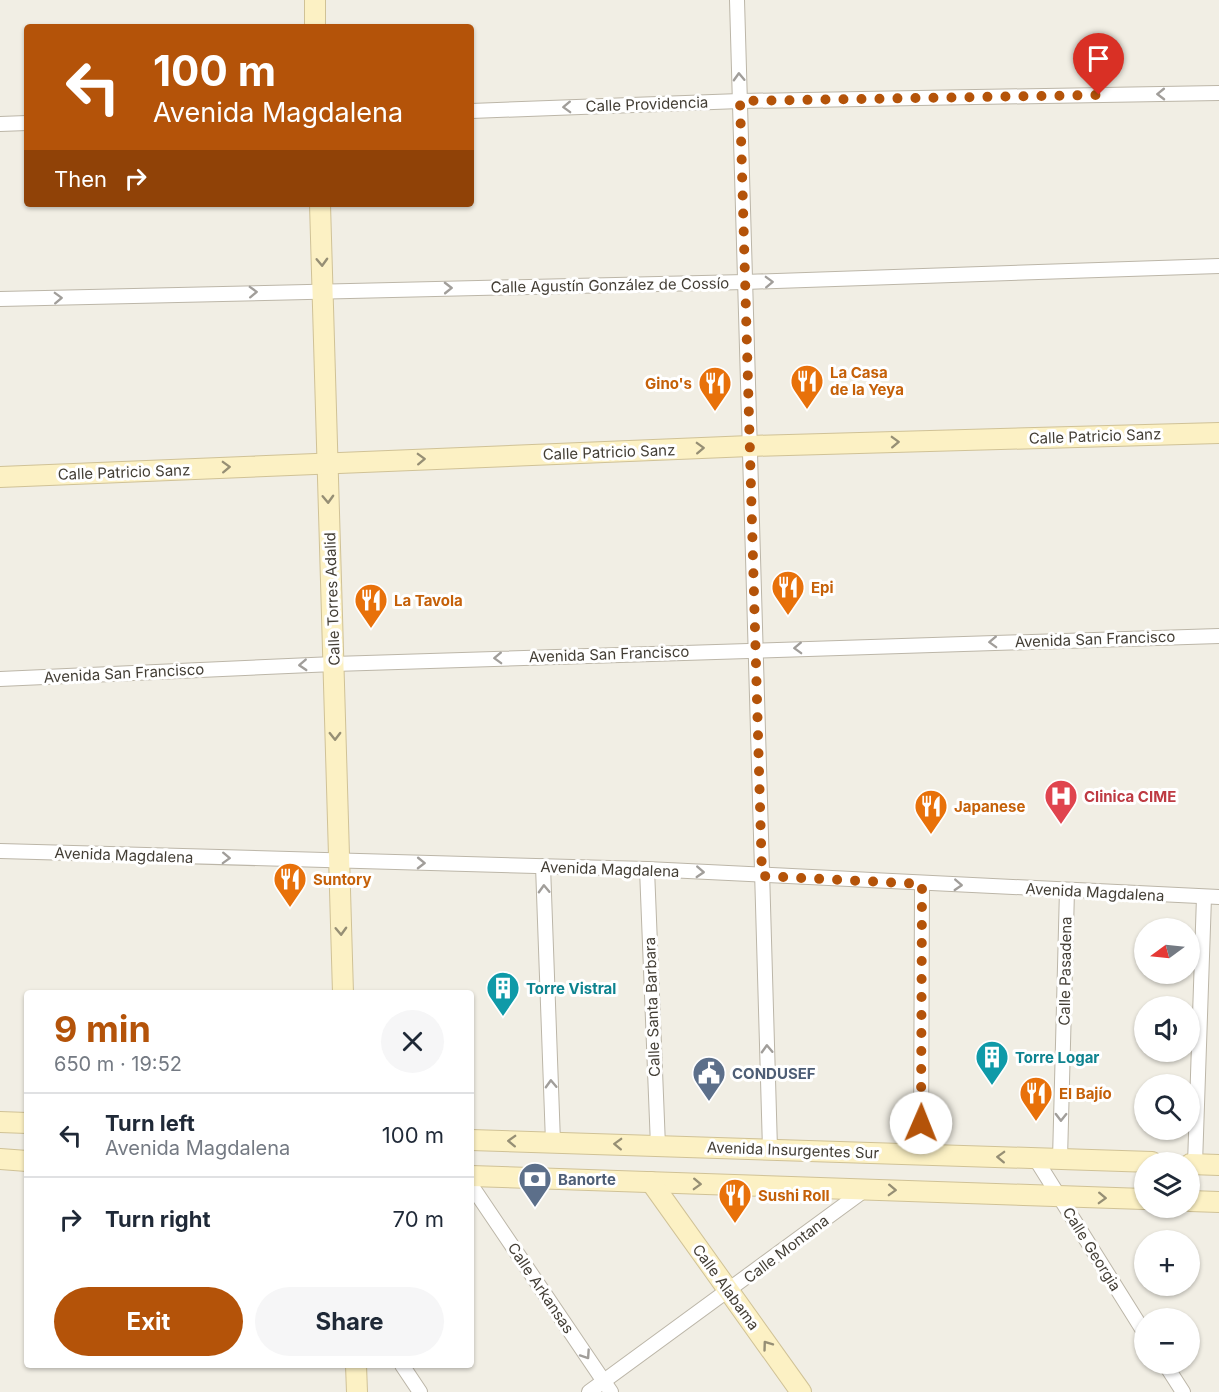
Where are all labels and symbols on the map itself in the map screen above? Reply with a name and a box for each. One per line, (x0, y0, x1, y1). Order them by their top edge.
pin (1073, 33, 1124, 95)
one-way arrow (733, 73, 746, 82)
one-way arrow (1156, 87, 1165, 100)
street label: Calle Providencia (585, 92, 709, 116)
one-way arrow (562, 101, 571, 114)
one-way arrow (315, 258, 328, 267)
street label: Calle Agustín González de Cossío (491, 273, 729, 297)
one-way arrow (765, 275, 774, 288)
one-way arrow (444, 282, 453, 294)
one-way arrow (249, 286, 258, 299)
one-way arrow (54, 291, 63, 304)
restaurant icon: La Casa de la Yeya (789, 363, 825, 410)
place label: La Casa de la Yeya (830, 363, 904, 399)
restaurant icon: Gino's (697, 365, 733, 412)
place label: Gino's (645, 374, 692, 393)
street label: Calle Patricio Sanz (1028, 424, 1162, 448)
one-way arrow (890, 436, 899, 449)
street label: Calle Patricio Sanz (542, 440, 676, 464)
one-way arrow (695, 442, 704, 455)
one-way arrow (417, 453, 426, 466)
street label: Calle Patricio Sanz (57, 460, 191, 484)
one-way arrow (222, 461, 231, 474)
one-way arrow (322, 495, 335, 504)
street label: Calle Torres Adalid (320, 532, 344, 666)
restaurant icon: Epi (770, 569, 806, 616)
place label: Epi (811, 578, 834, 597)
restaurant icon: La Tavola (353, 582, 389, 629)
place label: La Tavola (394, 591, 463, 610)
street label: Avenida San Francisco (1014, 627, 1176, 651)
one-way arrow (988, 636, 997, 649)
street label: Avenida San Francisco (528, 642, 690, 666)
one-way arrow (793, 642, 802, 654)
one-way arrow (493, 652, 502, 664)
street label: Avenida San Francisco (43, 659, 205, 687)
one-way arrow (298, 659, 307, 671)
one-way arrow (329, 732, 342, 741)
hospital icon: Clinica CIME (1043, 778, 1079, 825)
place label: Clinica CIME (1084, 787, 1176, 806)
restaurant icon: Japanese (913, 788, 949, 835)
place label: Japanese (954, 797, 1025, 816)
street label: Avenida Magdalena (54, 843, 194, 867)
one-way arrow (222, 852, 231, 864)
one-way arrow (417, 857, 426, 870)
street label: Avenida Magdalena (540, 857, 680, 881)
restaurant icon: Suntory (272, 861, 308, 908)
one-way arrow (696, 866, 705, 879)
place label: Suntory (313, 870, 371, 889)
one-way arrow (953, 879, 962, 892)
street label: Avenida Magdalena (1025, 879, 1165, 905)
one-way arrow (537, 884, 550, 893)
street label: Calle Pasadena (1055, 916, 1075, 1026)
north arrow (1134, 918, 1200, 984)
one-way arrow (334, 927, 347, 936)
street label: Calle Santa Barbara (640, 937, 664, 1077)
building icon: Torre Vistral (485, 970, 521, 1017)
place label: Torre Vistral (526, 979, 616, 998)
building icon: Torre Logar (974, 1039, 1010, 1086)
one-way arrow (761, 1045, 773, 1054)
place label: Torre Logar (1015, 1048, 1099, 1067)
public building icon: CONDUSEF (691, 1055, 727, 1102)
place label: CONDUSEF (732, 1064, 816, 1083)
restaurant icon: El Bajío (1018, 1075, 1054, 1122)
one-way arrow (544, 1079, 557, 1088)
place label: El Bajío (1059, 1084, 1112, 1103)
position arrow (889, 1091, 953, 1155)
one-way arrow (1055, 1112, 1067, 1121)
one-way arrow (507, 1134, 516, 1147)
one-way arrow (613, 1138, 622, 1151)
street label: Avenida Insurgentes Sur (707, 1138, 880, 1163)
one-way arrow (997, 1151, 1006, 1163)
bank icon: Banorte (517, 1161, 553, 1208)
place label: Banorte (558, 1170, 616, 1189)
one-way arrow (693, 1177, 702, 1190)
restaurant icon: Sushi Roll (717, 1177, 753, 1224)
one-way arrow (888, 1184, 897, 1197)
place label: Sushi Roll (758, 1186, 830, 1205)
one-way arrow (1097, 1191, 1106, 1204)
street label: Calle Georgia (1059, 1204, 1125, 1294)
street label: Calle Montana (740, 1211, 832, 1287)
street label: Calle Arkansas (504, 1239, 578, 1337)
street label: Calle Alabama (689, 1240, 763, 1334)
one-way arrow (763, 1340, 774, 1351)
one-way arrow (579, 1349, 590, 1360)

